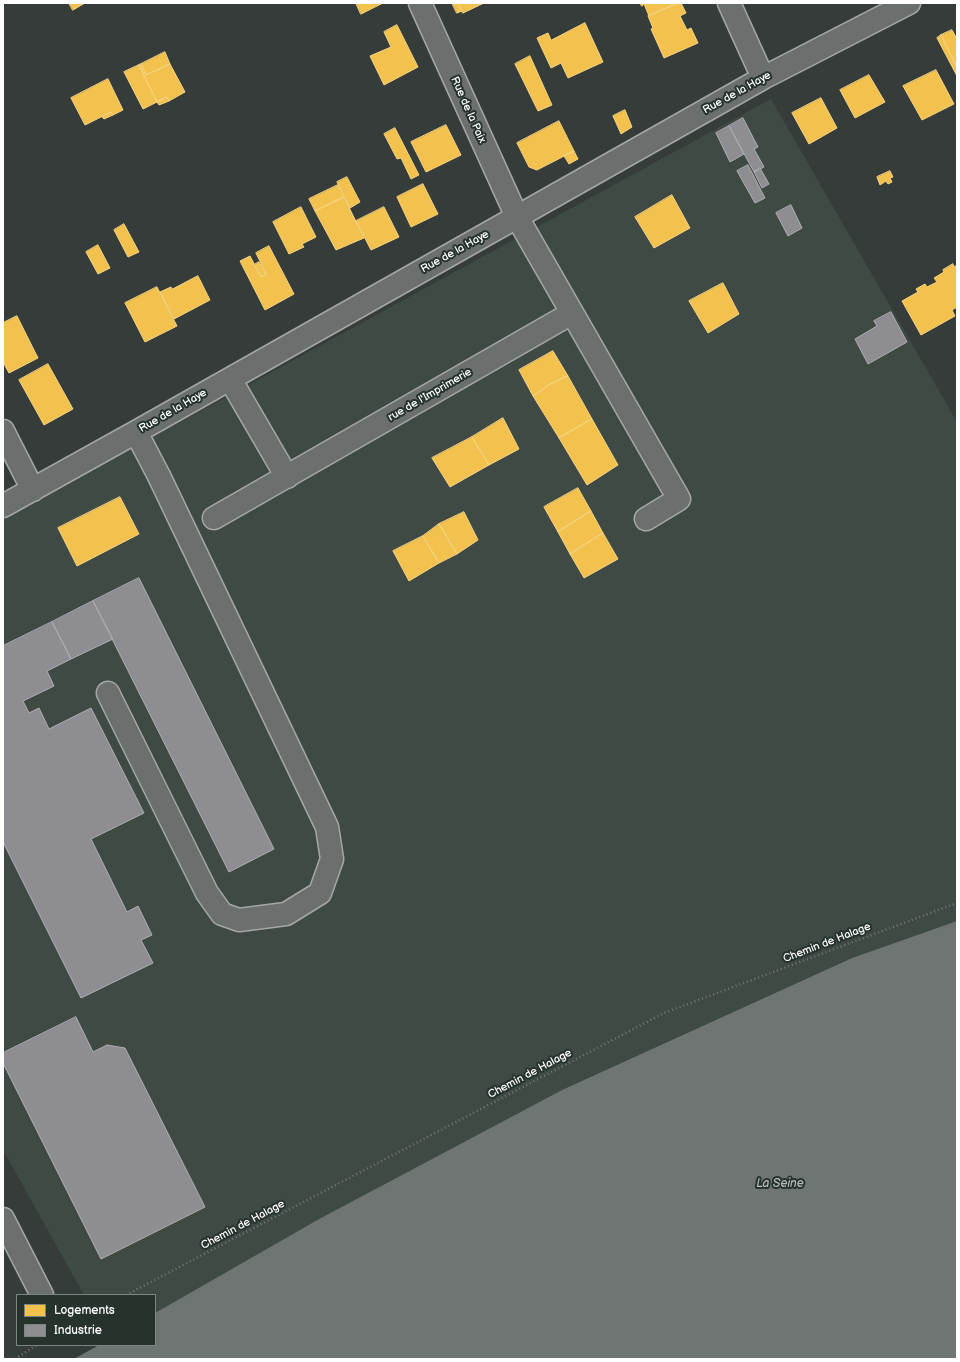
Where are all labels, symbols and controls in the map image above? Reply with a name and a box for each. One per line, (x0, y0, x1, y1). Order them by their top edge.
street label: Rue de la Haye (701, 69, 773, 117)
street label: Rue de la Paix (447, 75, 489, 145)
street label: Rue de la Haye (419, 228, 491, 276)
street label: rue de l'Imprimerie (386, 366, 474, 424)
street label: Rue de la Haye (137, 386, 209, 436)
street label: Chemin de Halage (781, 920, 873, 966)
street label: Chemin de Halage (486, 1046, 574, 1102)
water label: La Seine (756, 1177, 804, 1191)
street label: Chemin de Halage (199, 1197, 287, 1253)
legend (16, 1294, 156, 1346)
text: Logements (54, 1303, 115, 1318)
text: Industrie (54, 1323, 102, 1338)

